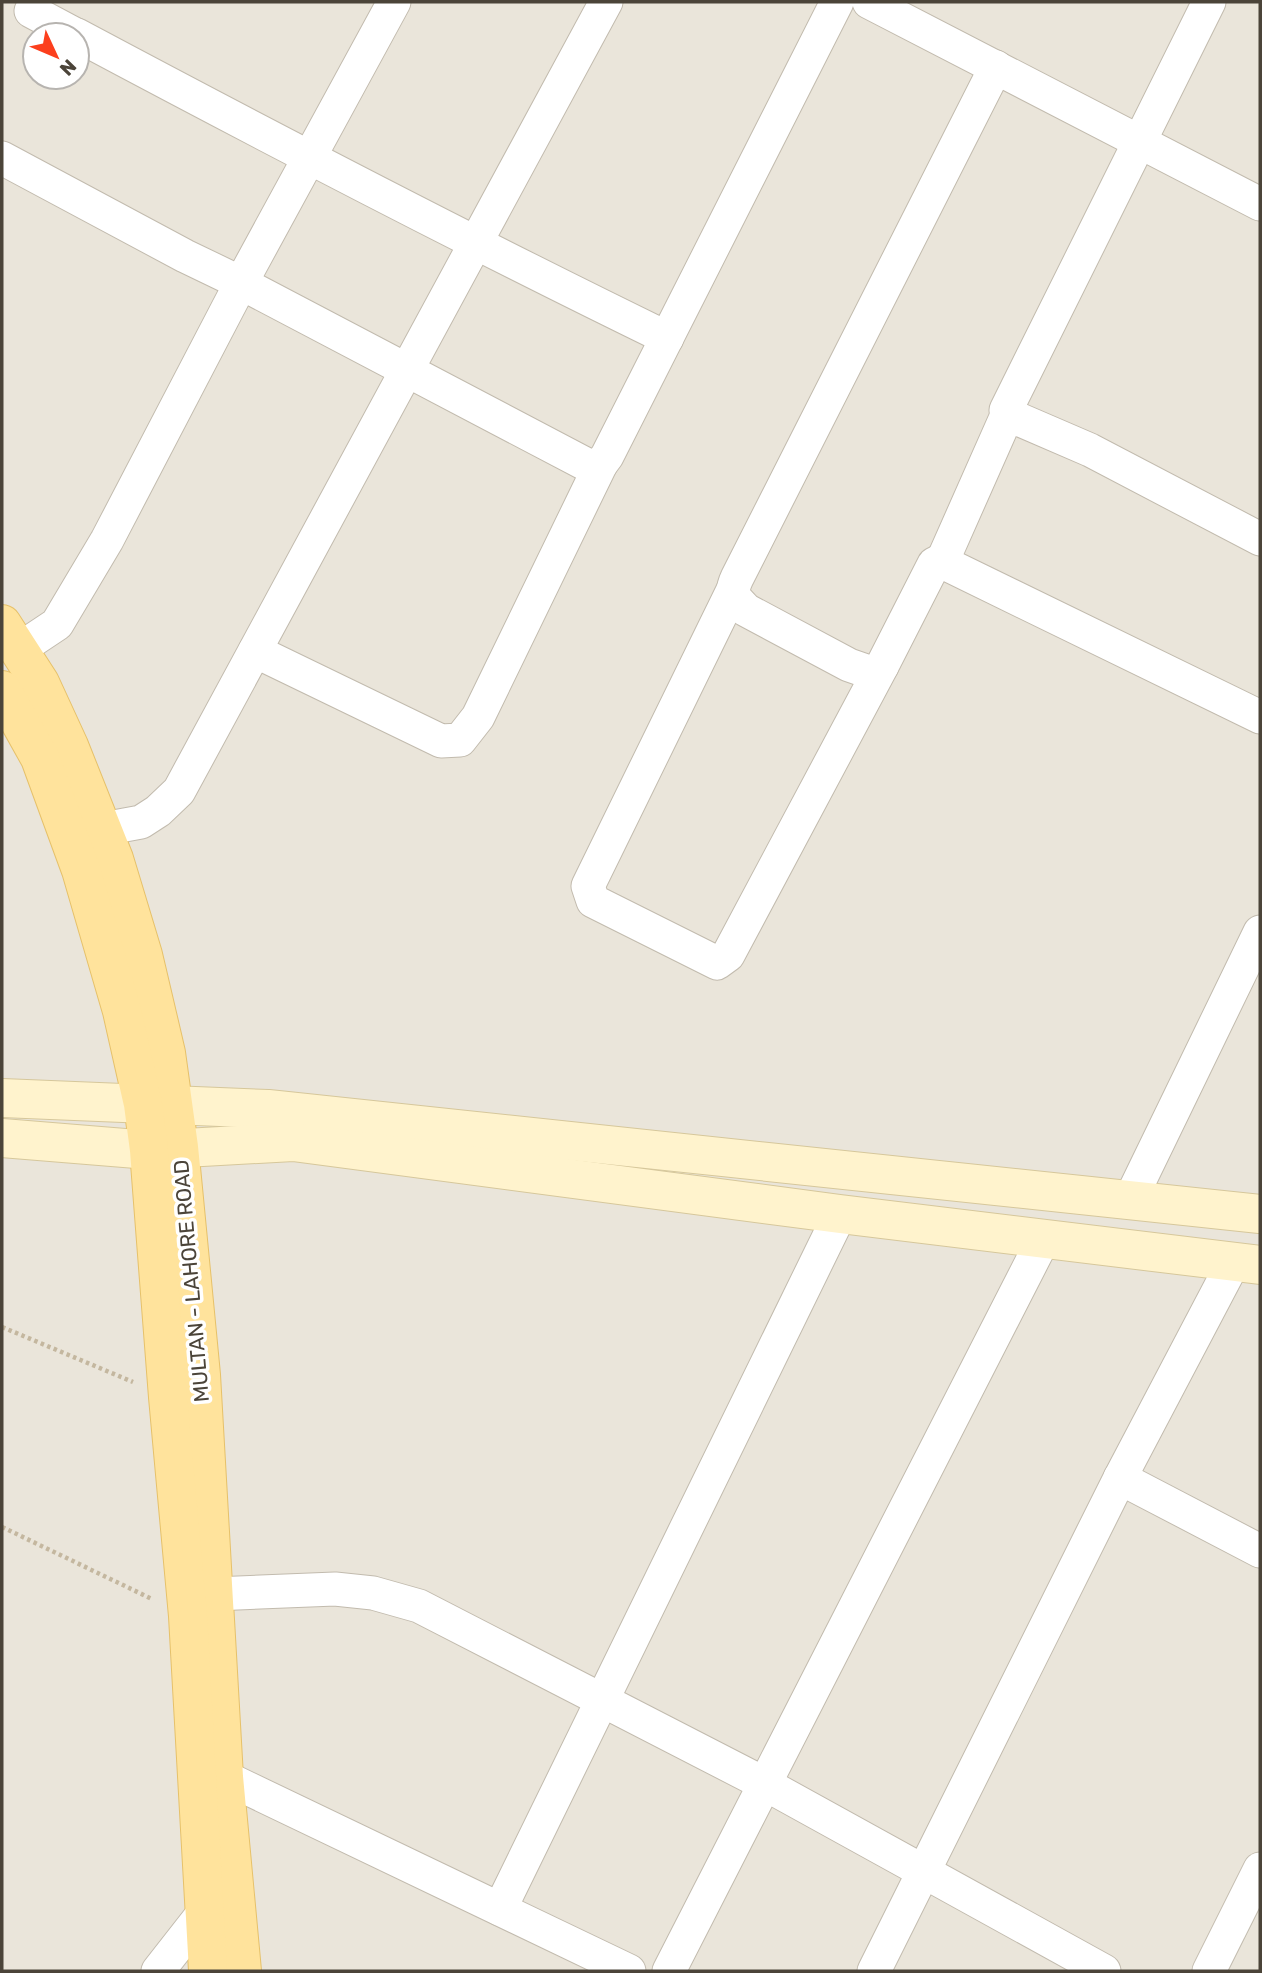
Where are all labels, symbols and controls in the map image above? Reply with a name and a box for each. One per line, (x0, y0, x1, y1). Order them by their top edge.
north arrow (21, 21, 91, 91)
text: N (55, 55, 81, 80)
street label: MULTAN - LAHORE ROAD (168, 1159, 214, 1403)

